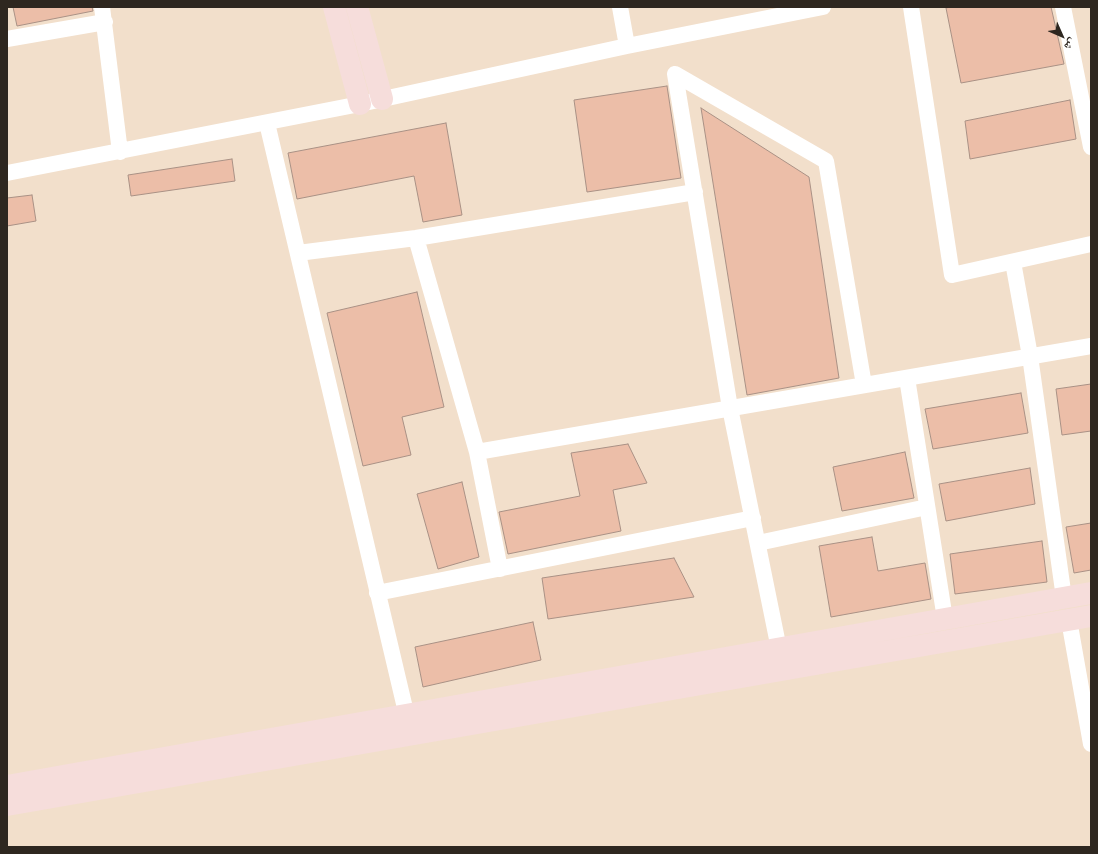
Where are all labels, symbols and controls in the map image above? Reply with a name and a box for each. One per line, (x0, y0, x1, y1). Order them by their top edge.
north arrow (1042, 16, 1082, 56)
text: ش (1062, 36, 1079, 53)

